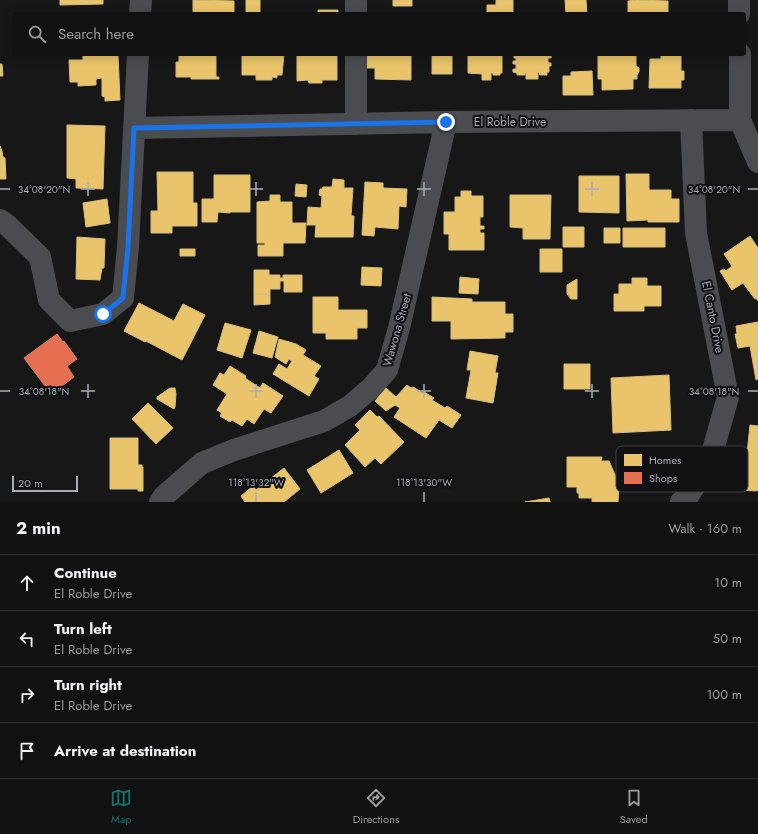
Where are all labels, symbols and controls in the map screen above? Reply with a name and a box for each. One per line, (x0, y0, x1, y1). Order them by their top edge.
search box (12, 12, 746, 56)
icon: search (26, 23, 48, 45)
text: Search here (58, 23, 134, 45)
route end (437, 113, 455, 131)
street label: El Roble Drive (474, 113, 546, 131)
text: 34°08'20"N (18, 182, 70, 197)
text: 34°08'20"N (688, 182, 740, 197)
street label: El Canto Drive (697, 279, 729, 355)
street label: Wawona Street (378, 291, 416, 369)
route start (94, 305, 112, 323)
text: 34°08'18"N (19, 384, 69, 399)
text: 34°08'18"N (689, 384, 739, 399)
legend (616, 446, 748, 492)
text: Homes (649, 452, 682, 468)
text: Shops (649, 470, 678, 486)
scale bar (12, 474, 78, 493)
text: 20 m (18, 475, 43, 491)
text: 118°13'32"W (228, 475, 284, 490)
text: 118°13'30"W (396, 475, 452, 490)
text: 2 min (16, 516, 61, 540)
text: Walk · 160 m (669, 519, 742, 538)
text: Continue (54, 562, 117, 584)
icon: ahead (16, 572, 38, 594)
text: 10 m (714, 573, 742, 592)
text: El Roble Drive (54, 584, 132, 603)
text: Turn left (54, 618, 112, 640)
icon: left (16, 628, 38, 650)
text: 50 m (713, 629, 742, 648)
text: El Roble Drive (54, 640, 132, 659)
text: Turn right (54, 674, 122, 696)
icon: right (16, 684, 38, 706)
text: 100 m (707, 685, 742, 704)
text: El Roble Drive (54, 696, 132, 715)
icon: arrive (16, 740, 38, 762)
text: Arrive at destination (54, 740, 196, 762)
tab: Map (110, 787, 132, 827)
tab: Directions (353, 787, 399, 827)
tab: Saved (620, 787, 648, 827)

